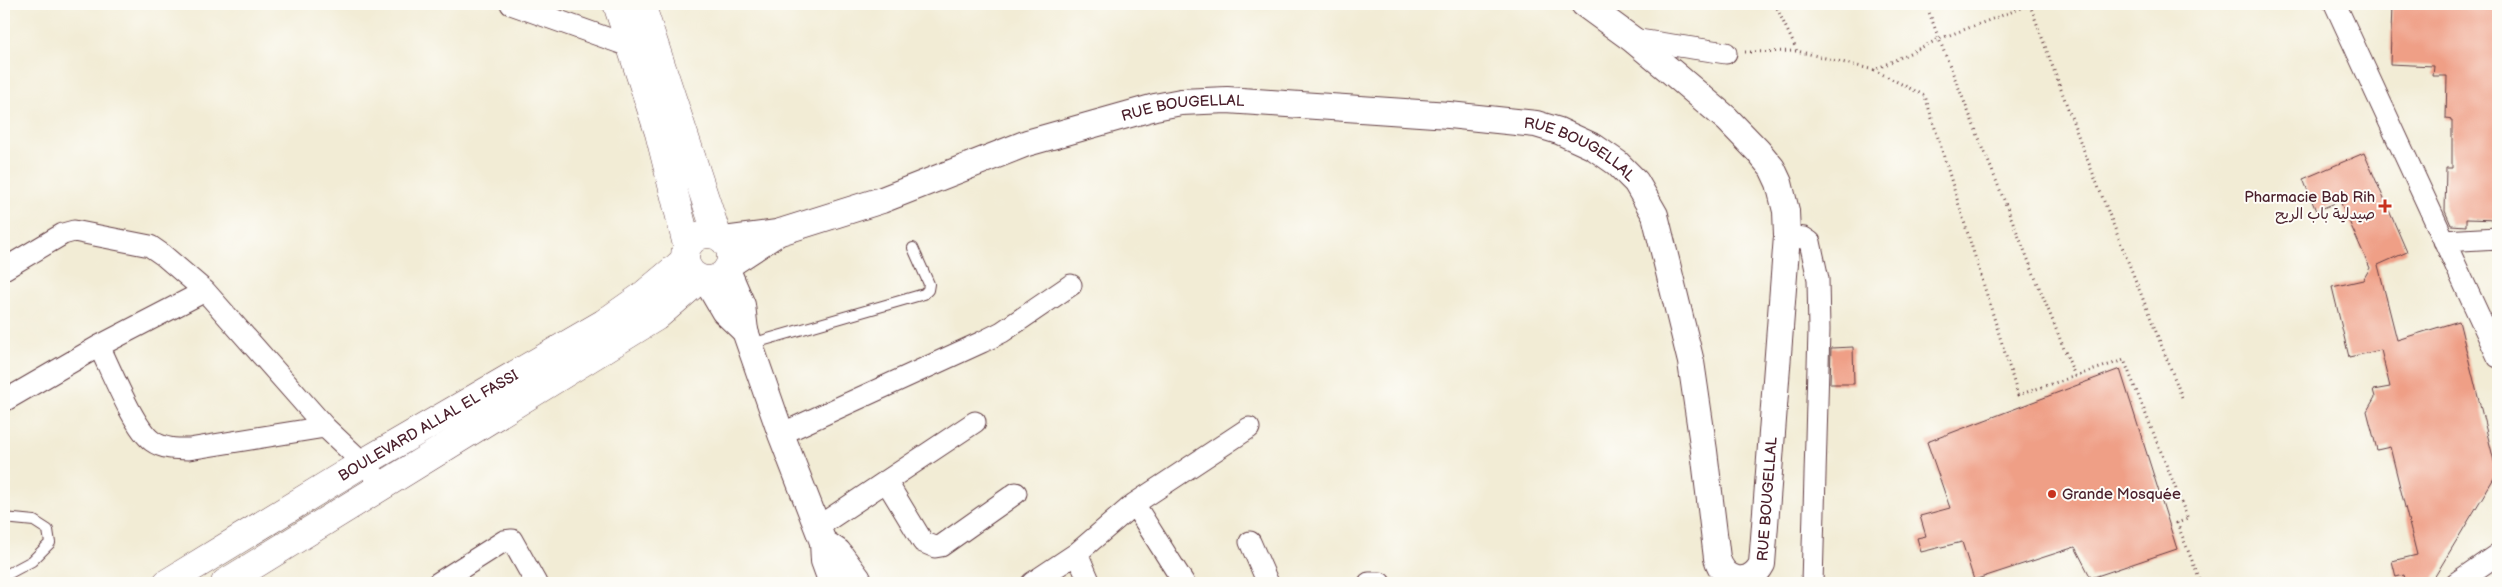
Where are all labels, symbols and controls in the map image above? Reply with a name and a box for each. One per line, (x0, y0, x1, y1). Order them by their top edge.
street label: RUE BOUGELLAL (1119, 90, 1245, 126)
street label: RUE BOUGELLAL (1523, 113, 1639, 185)
place label: Pharmacie Bab Rih صيدلية باب الريح (2244, 188, 2375, 224)
marker: Pharmacie Bab Rih صيدلية باب الريح (2379, 200, 2391, 212)
street label: BOULEVARD ALLAL EL FASSI (335, 365, 522, 485)
street label: RUE BOUGELLAL (1753, 436, 1781, 562)
place label: Grande Mosquée (2062, 485, 2181, 504)
marker: Grande Mosquée (2046, 488, 2058, 500)

